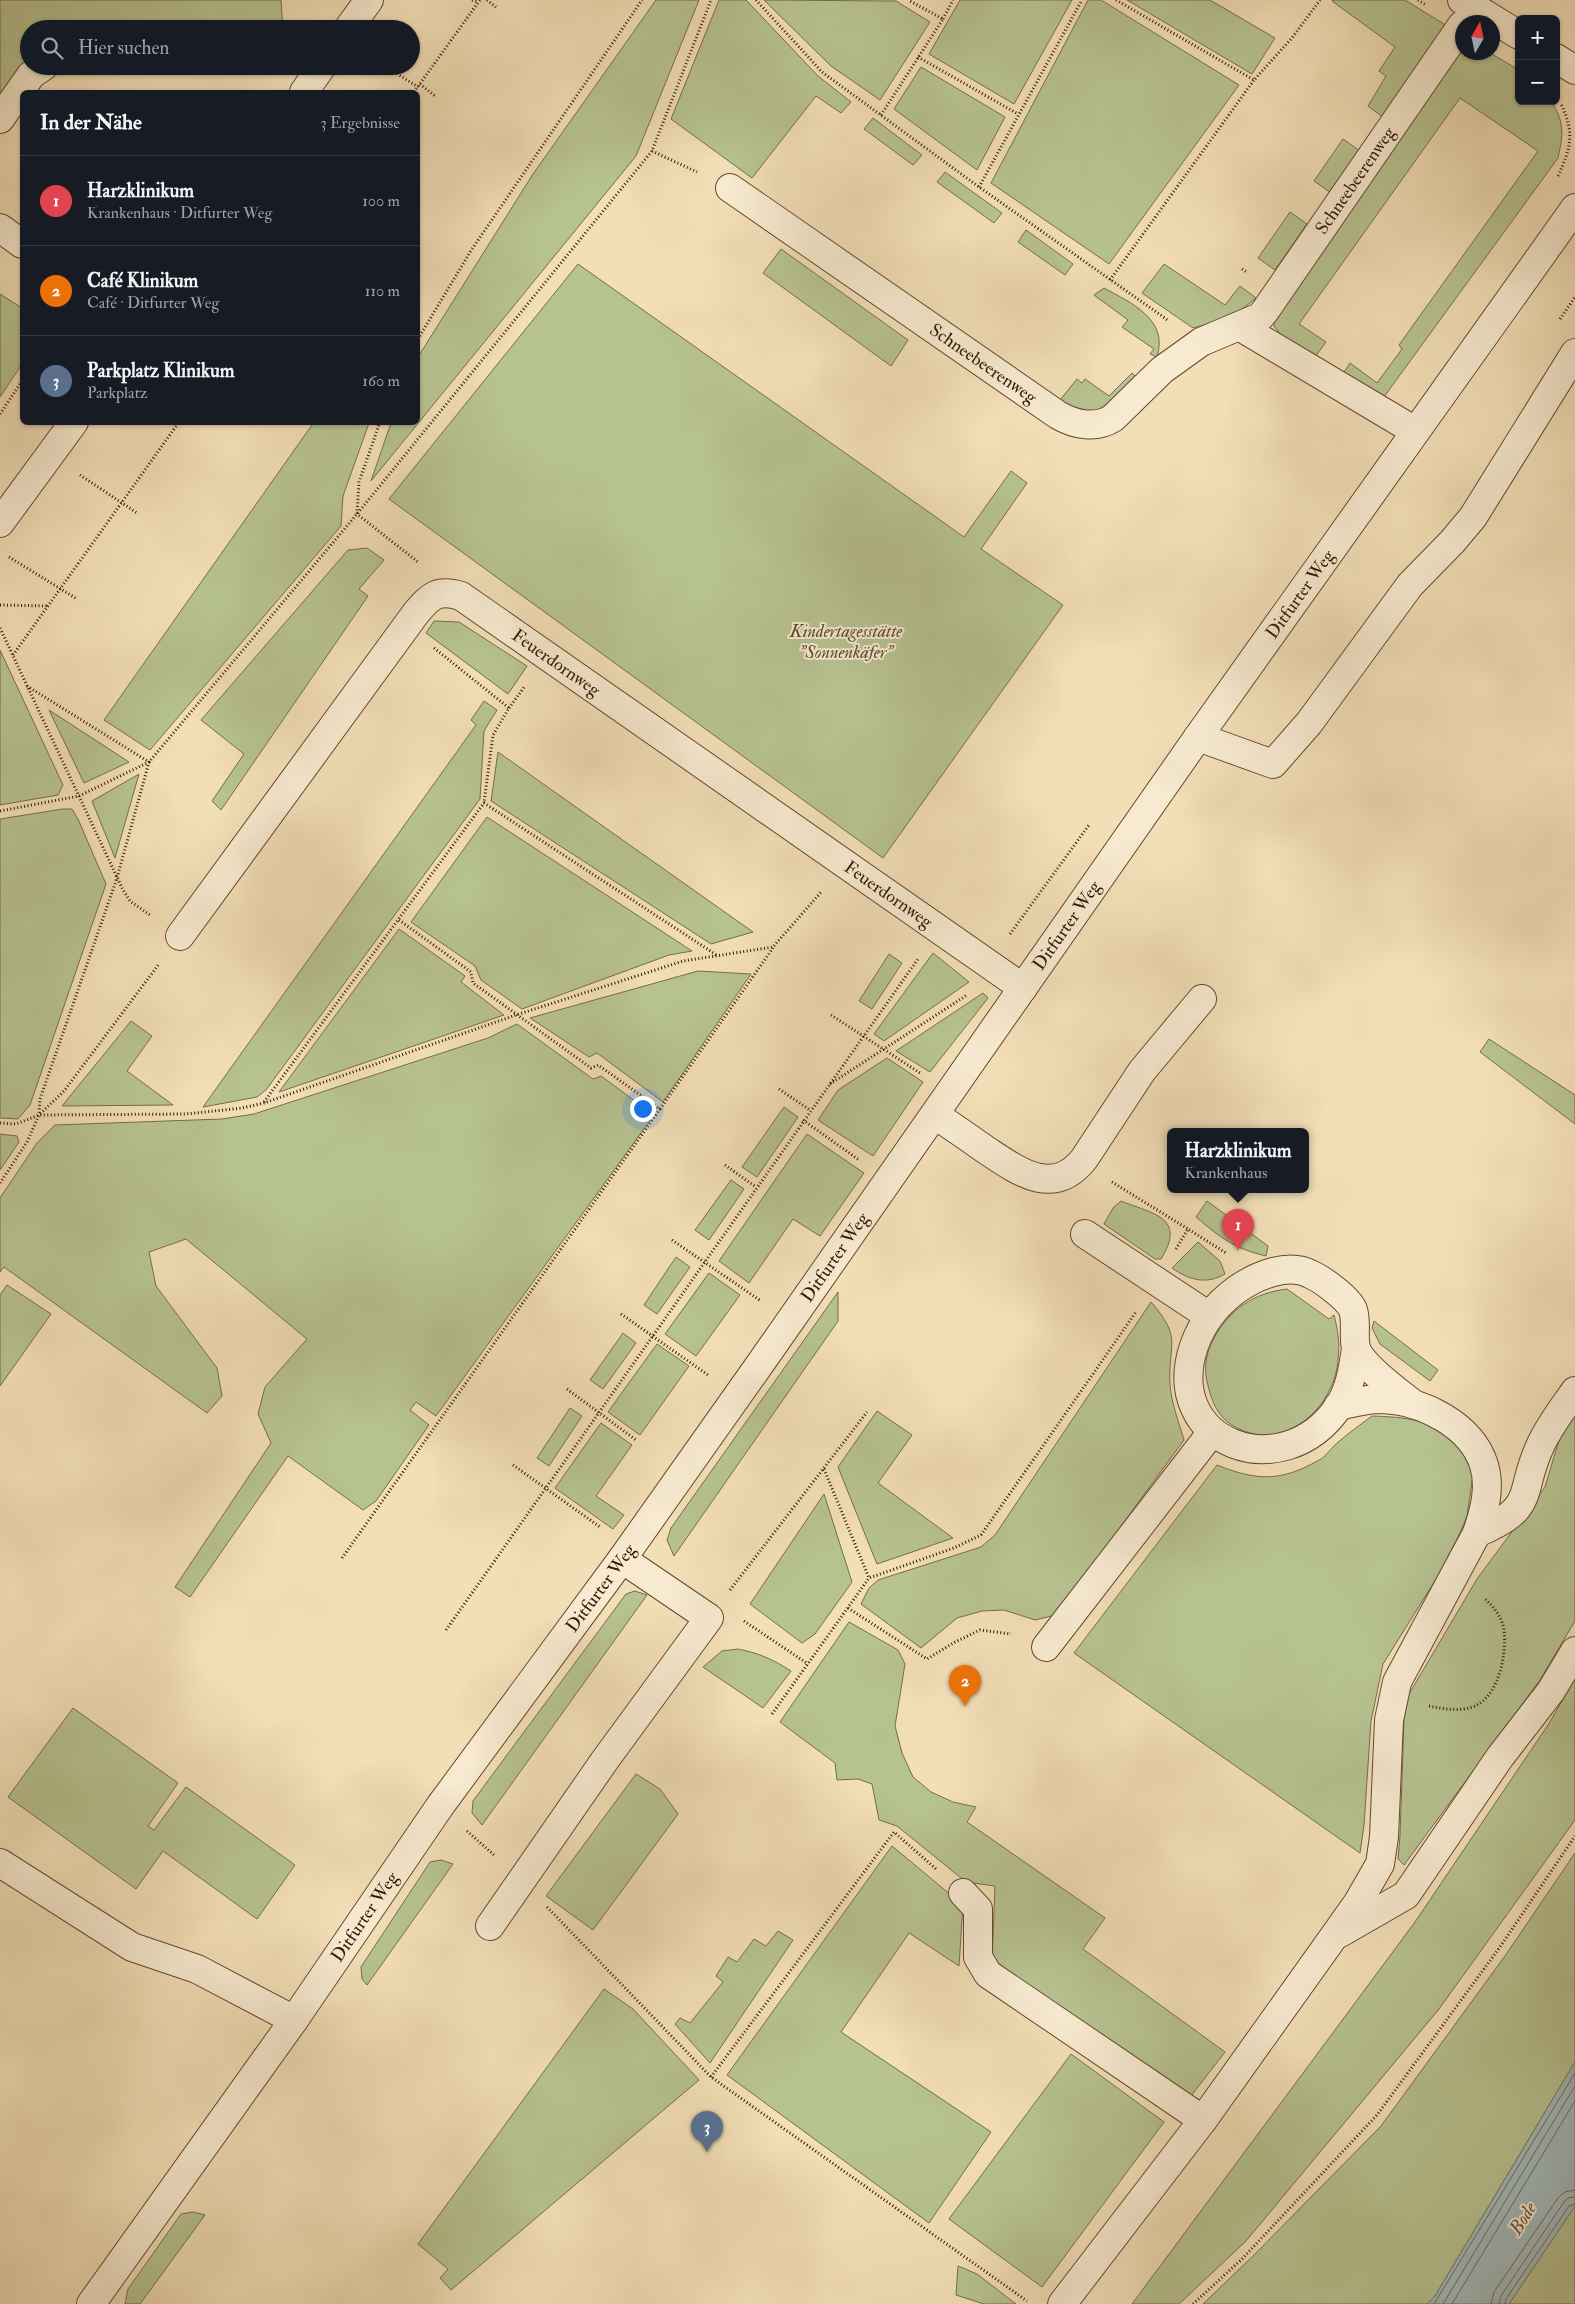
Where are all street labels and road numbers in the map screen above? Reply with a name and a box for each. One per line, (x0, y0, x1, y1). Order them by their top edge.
street label: Schneebeerenweg (1310, 121, 1401, 239)
street label: Schneebeerenweg (925, 318, 1042, 410)
street label: Ditfurter Weg (1261, 545, 1340, 644)
street label: Feuerdornweg (507, 624, 606, 702)
street label: Feuerdornweg (840, 856, 938, 934)
street label: Ditfurter Weg (1028, 875, 1107, 975)
street label: Ditfurter Weg (796, 1207, 875, 1307)
street label: Ditfurter Weg (561, 1539, 642, 1637)
street label: Ditfurter Weg (326, 1867, 404, 1967)

